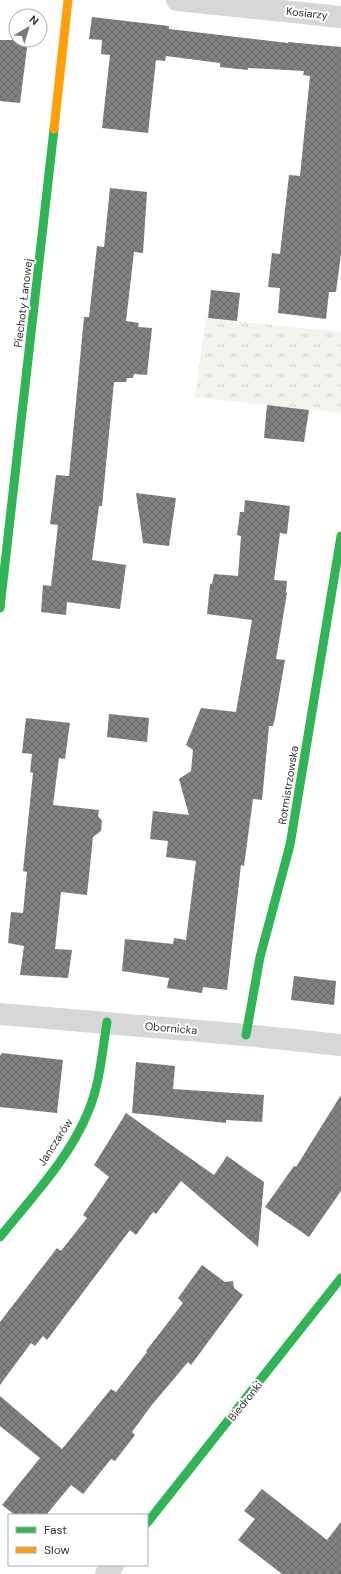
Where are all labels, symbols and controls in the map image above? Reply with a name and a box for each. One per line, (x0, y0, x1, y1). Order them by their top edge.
street label: Kosiarzy (285, 4, 329, 22)
north arrow (8, 8, 48, 48)
text: N (27, 12, 42, 28)
street label: Piechoty Łanowej (11, 258, 35, 348)
street label: Rotmistrzowska (275, 745, 301, 825)
street label: Obornicka (144, 1019, 198, 1037)
street label: Janczarów (35, 1115, 76, 1168)
street label: Biedronki (225, 1378, 265, 1424)
legend (8, 1514, 148, 1566)
text: Fast (44, 1522, 67, 1538)
text: Slow (44, 1542, 70, 1558)

